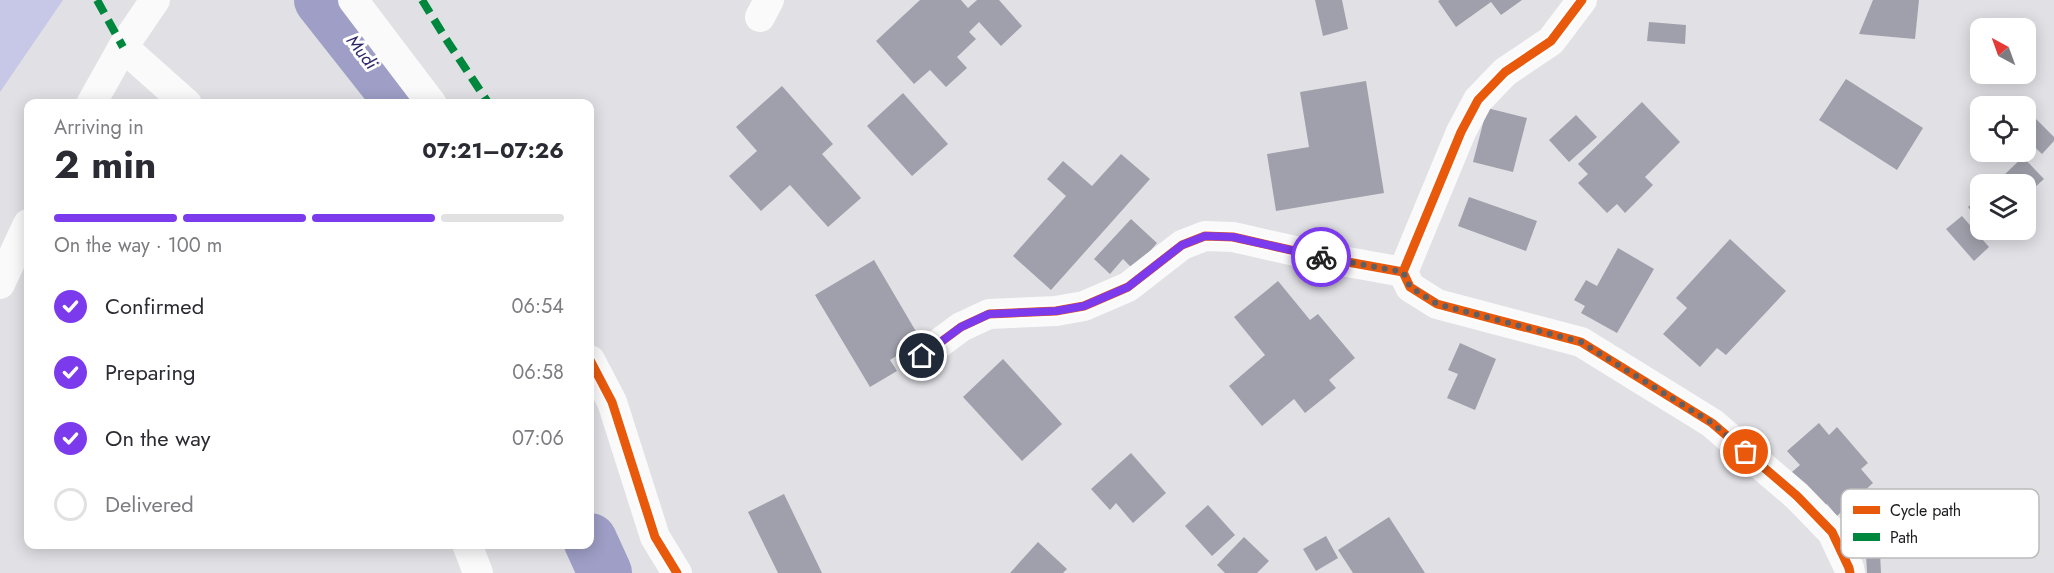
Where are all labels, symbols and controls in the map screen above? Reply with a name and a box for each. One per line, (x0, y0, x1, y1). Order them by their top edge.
north arrow (1970, 18, 2036, 84)
map controls (1970, 18, 2036, 240)
water label: Mudi (340, 29, 384, 75)
button: locate (1970, 96, 2036, 162)
text: Arriving in (54, 113, 144, 142)
text: 07:21–07:26 (422, 134, 564, 166)
text: 2 min (54, 136, 156, 193)
button: layers (1970, 174, 2036, 240)
courier (1291, 227, 1351, 287)
text: On the way · 100 m (54, 231, 222, 260)
icon: bike (1305, 241, 1338, 274)
icon: check (54, 290, 87, 323)
text: Confirmed (105, 290, 204, 322)
text: 06:54 (512, 292, 564, 321)
pin (896, 330, 947, 381)
icon: home (905, 339, 938, 372)
icon: check (54, 356, 87, 389)
text: Preparing (105, 356, 196, 388)
text: 06:58 (512, 358, 564, 387)
icon: check (54, 422, 87, 455)
text: On the way (105, 422, 210, 454)
text: 07:06 (512, 424, 564, 453)
pin (1720, 426, 1771, 477)
icon: bag (1729, 435, 1762, 468)
text: Delivered (105, 488, 194, 520)
legend (1841, 489, 2039, 558)
text: Cycle path (1890, 499, 1961, 522)
text: Path (1890, 526, 1918, 549)

